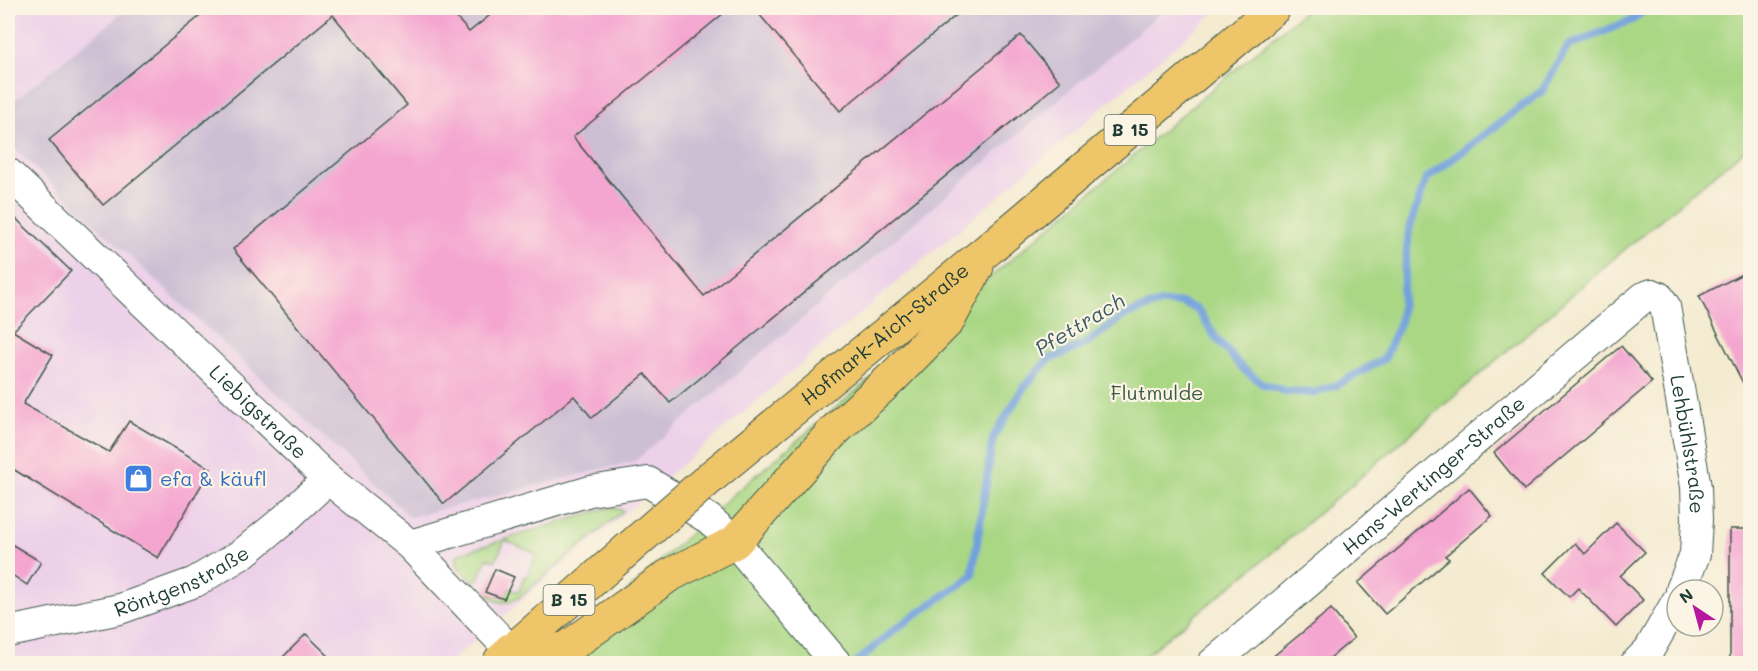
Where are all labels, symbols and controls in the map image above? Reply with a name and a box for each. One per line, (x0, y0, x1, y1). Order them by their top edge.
road number: B 15 (1104, 115, 1156, 145)
street label: Hofmark-Aich-Straße (795, 257, 974, 410)
water label: Pfettrach (1029, 286, 1129, 361)
street label: Liebigstraße (204, 359, 313, 464)
street label: Lehbühlstraße (1665, 373, 1711, 514)
park label: Flutmulde (1111, 379, 1203, 405)
street label: Hans-Wertinger-Straße (1336, 390, 1530, 560)
shop icon: efa & käufl (123, 463, 155, 495)
place label: efa & käufl (160, 465, 267, 491)
street label: Röntgenstraße (110, 539, 253, 622)
north arrow (1665, 578, 1725, 638)
text: N (1675, 583, 1697, 608)
road number: B 15 (544, 585, 594, 615)

